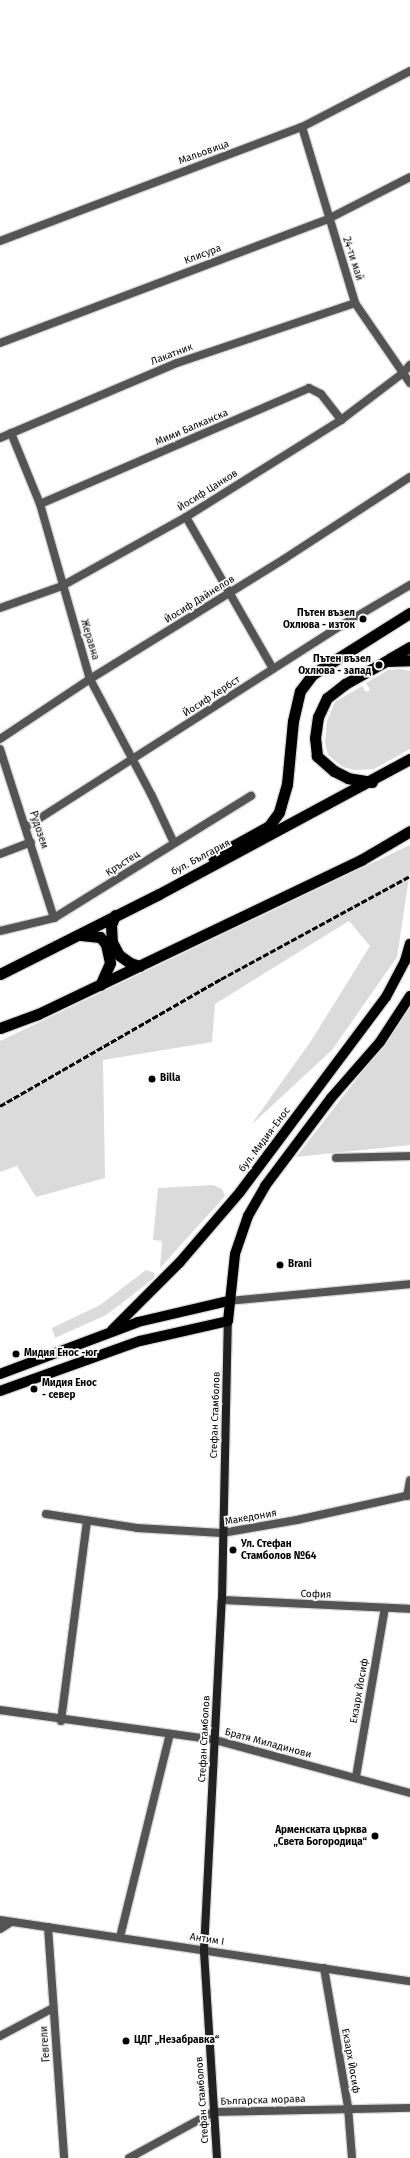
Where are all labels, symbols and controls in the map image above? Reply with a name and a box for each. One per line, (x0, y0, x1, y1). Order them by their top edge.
street label: Мальовица (177, 138, 231, 168)
street label: 24-ти май (339, 236, 365, 282)
street label: Клисура (183, 242, 223, 268)
street label: Лакатник (149, 342, 195, 368)
street label: Мими Балканска (154, 407, 230, 449)
street label: Йосиф Цанков (176, 468, 240, 514)
street label: Йосиф Дайнелов (163, 574, 237, 626)
place label: Пътен възел Охлюва - изток (283, 607, 355, 630)
marker: Пътен възел Охлюва - изток (358, 614, 368, 624)
street label: Жеравна (77, 618, 101, 662)
place label: Пътен възел Охлюва - запад (298, 653, 371, 676)
marker: Пътен възел Охлюва - запад (374, 660, 384, 670)
street label: Йосиф Хербст (181, 674, 243, 720)
street label: Рудозем (26, 810, 50, 850)
street label: бул. България (169, 837, 233, 879)
street label: Кръстец (104, 849, 142, 879)
place label: Billa (160, 1073, 180, 1085)
marker: Billa (147, 1074, 157, 1084)
street label: бул. Мидия-Енос (237, 1105, 293, 1175)
place label: Brani (288, 1259, 312, 1271)
marker: Brani (275, 1260, 285, 1270)
place label: Мидия Енос -юг (24, 1348, 98, 1360)
marker: Мидия Енос -юг (11, 1349, 21, 1359)
street label: Стефан Стамболов (208, 1371, 224, 1459)
place label: Мидия Енос - север (42, 1377, 97, 1400)
marker: Мидия Енос - север (29, 1384, 39, 1394)
street label: Македония (224, 1508, 278, 1528)
place label: Ул. Стефан Стамболов №64 (241, 1538, 316, 1562)
marker: Ул. Стефан Стамболов №64 (228, 1545, 238, 1555)
street label: София (300, 1588, 332, 1602)
street label: Екзарх Йосиф (348, 1658, 372, 1724)
street label: Стефан Стамболов (197, 1695, 213, 1783)
street label: Братя Миладинови (223, 1727, 313, 1761)
place label: Арменската църква „Света Богородица“ (273, 1824, 367, 1848)
marker: Арменската църква „Света Богородица“ (370, 1831, 380, 1841)
street label: Антим I (189, 1931, 225, 1949)
street label: Гевгели (39, 2025, 53, 2063)
street label: Екзарх Йосиф (338, 2028, 362, 2094)
place label: ЦДГ „Незабравка“ (134, 2035, 219, 2047)
marker: ЦДГ „Незабравка“ (121, 2036, 131, 2046)
street label: Стефан Стамболов (194, 2056, 212, 2144)
street label: Българска морава (220, 2094, 306, 2108)

